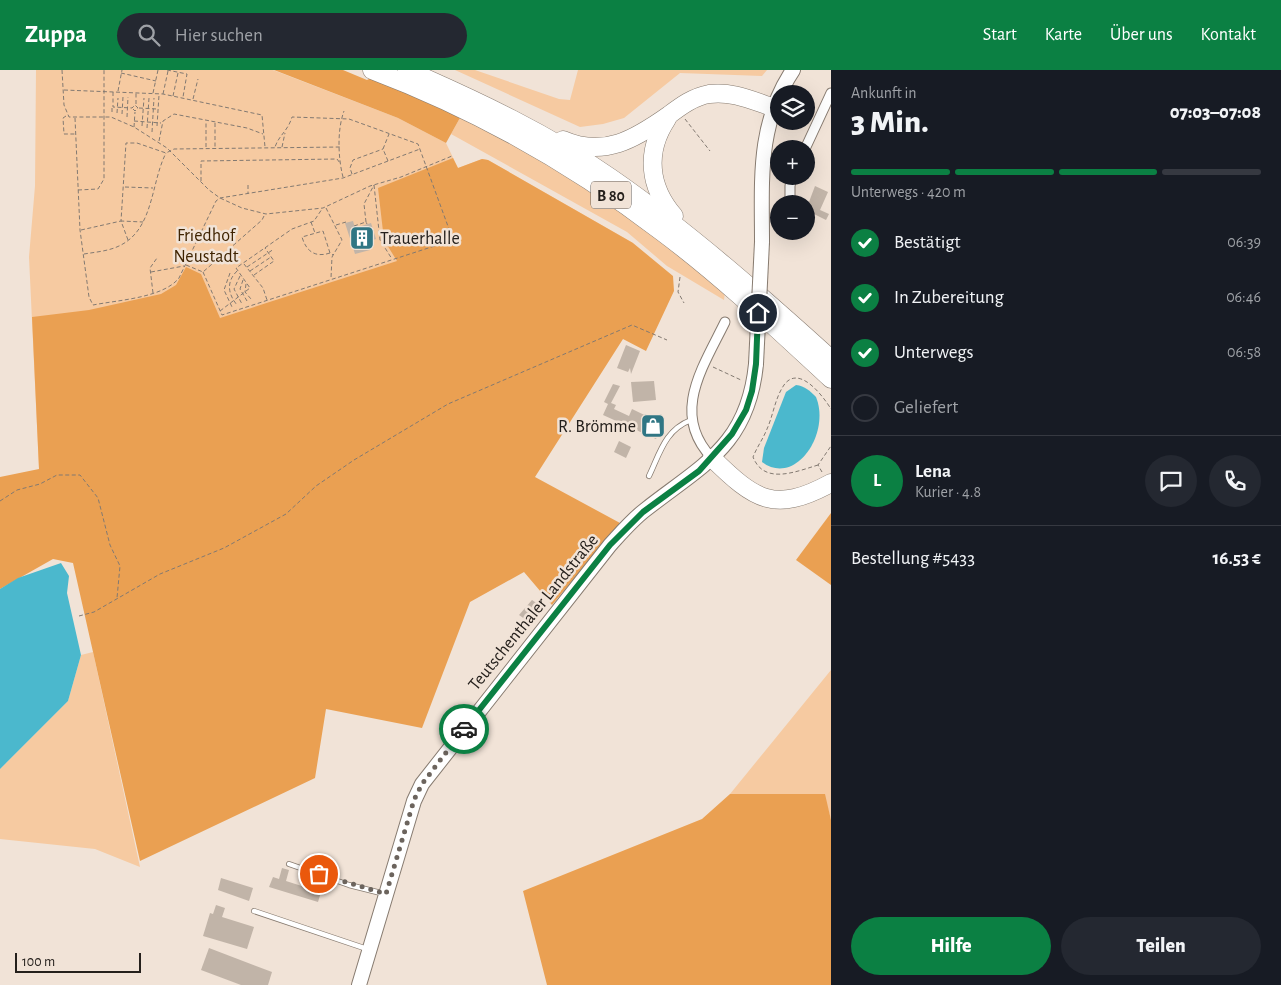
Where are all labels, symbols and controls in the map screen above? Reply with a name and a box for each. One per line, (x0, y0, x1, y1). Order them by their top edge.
search box (117, 13, 467, 58)
icon: search (135, 21, 163, 49)
text: Zuppa (25, 23, 87, 47)
text: Hier suchen (175, 26, 263, 45)
text: Start (983, 26, 1017, 44)
text: Karte (1045, 26, 1082, 44)
text: Über uns (1110, 26, 1173, 44)
text: Kontakt (1201, 26, 1256, 44)
map controls (770, 85, 815, 240)
button: layers (770, 85, 815, 130)
text: Ankunft in (851, 85, 917, 101)
text: 07:03–07:08 (1170, 103, 1261, 122)
text: 3 Min. (851, 106, 928, 138)
button: + (770, 140, 815, 185)
road number: B 80 (591, 182, 631, 208)
text: Unterwegs · 420 m (851, 184, 966, 200)
button: − (770, 195, 815, 240)
building icon: Trauerhalle (349, 225, 375, 251)
park label: Friedhof Neustadt (173, 227, 239, 266)
icon: check (851, 229, 879, 257)
place label: Trauerhalle (380, 230, 460, 248)
text: Bestätigt (894, 233, 961, 252)
text: 06:39 (1227, 234, 1261, 250)
icon: check (851, 284, 879, 312)
text: In Zubereitung (894, 288, 1004, 307)
text: 06:46 (1226, 289, 1261, 305)
pin (737, 292, 779, 334)
icon: home (744, 299, 772, 327)
icon: check (851, 339, 879, 367)
text: Unterwegs (894, 343, 974, 362)
text: 06:58 (1227, 344, 1261, 360)
text: Geliefert (894, 398, 958, 417)
shop icon: R. Brömme (640, 413, 666, 439)
place label: R. Brömme (558, 418, 636, 436)
button: chat (1145, 455, 1197, 507)
button: phone (1209, 455, 1261, 507)
text: Lena (915, 462, 951, 481)
text: L (873, 471, 881, 490)
text: Kurier · 4.8 (915, 484, 981, 500)
street label: Teutschenthaler Landstraße (465, 531, 602, 694)
text: Bestellung #5433 (851, 549, 975, 568)
text: 16.53 € (1212, 549, 1261, 568)
courier (439, 704, 489, 754)
icon: car (450, 715, 478, 743)
pin (298, 853, 340, 895)
icon: bag (305, 860, 333, 888)
button: Hilfe (851, 917, 1051, 975)
button: Teilen (1061, 917, 1261, 975)
scale bar (15, 950, 141, 973)
text: 100 m (22, 955, 55, 969)

